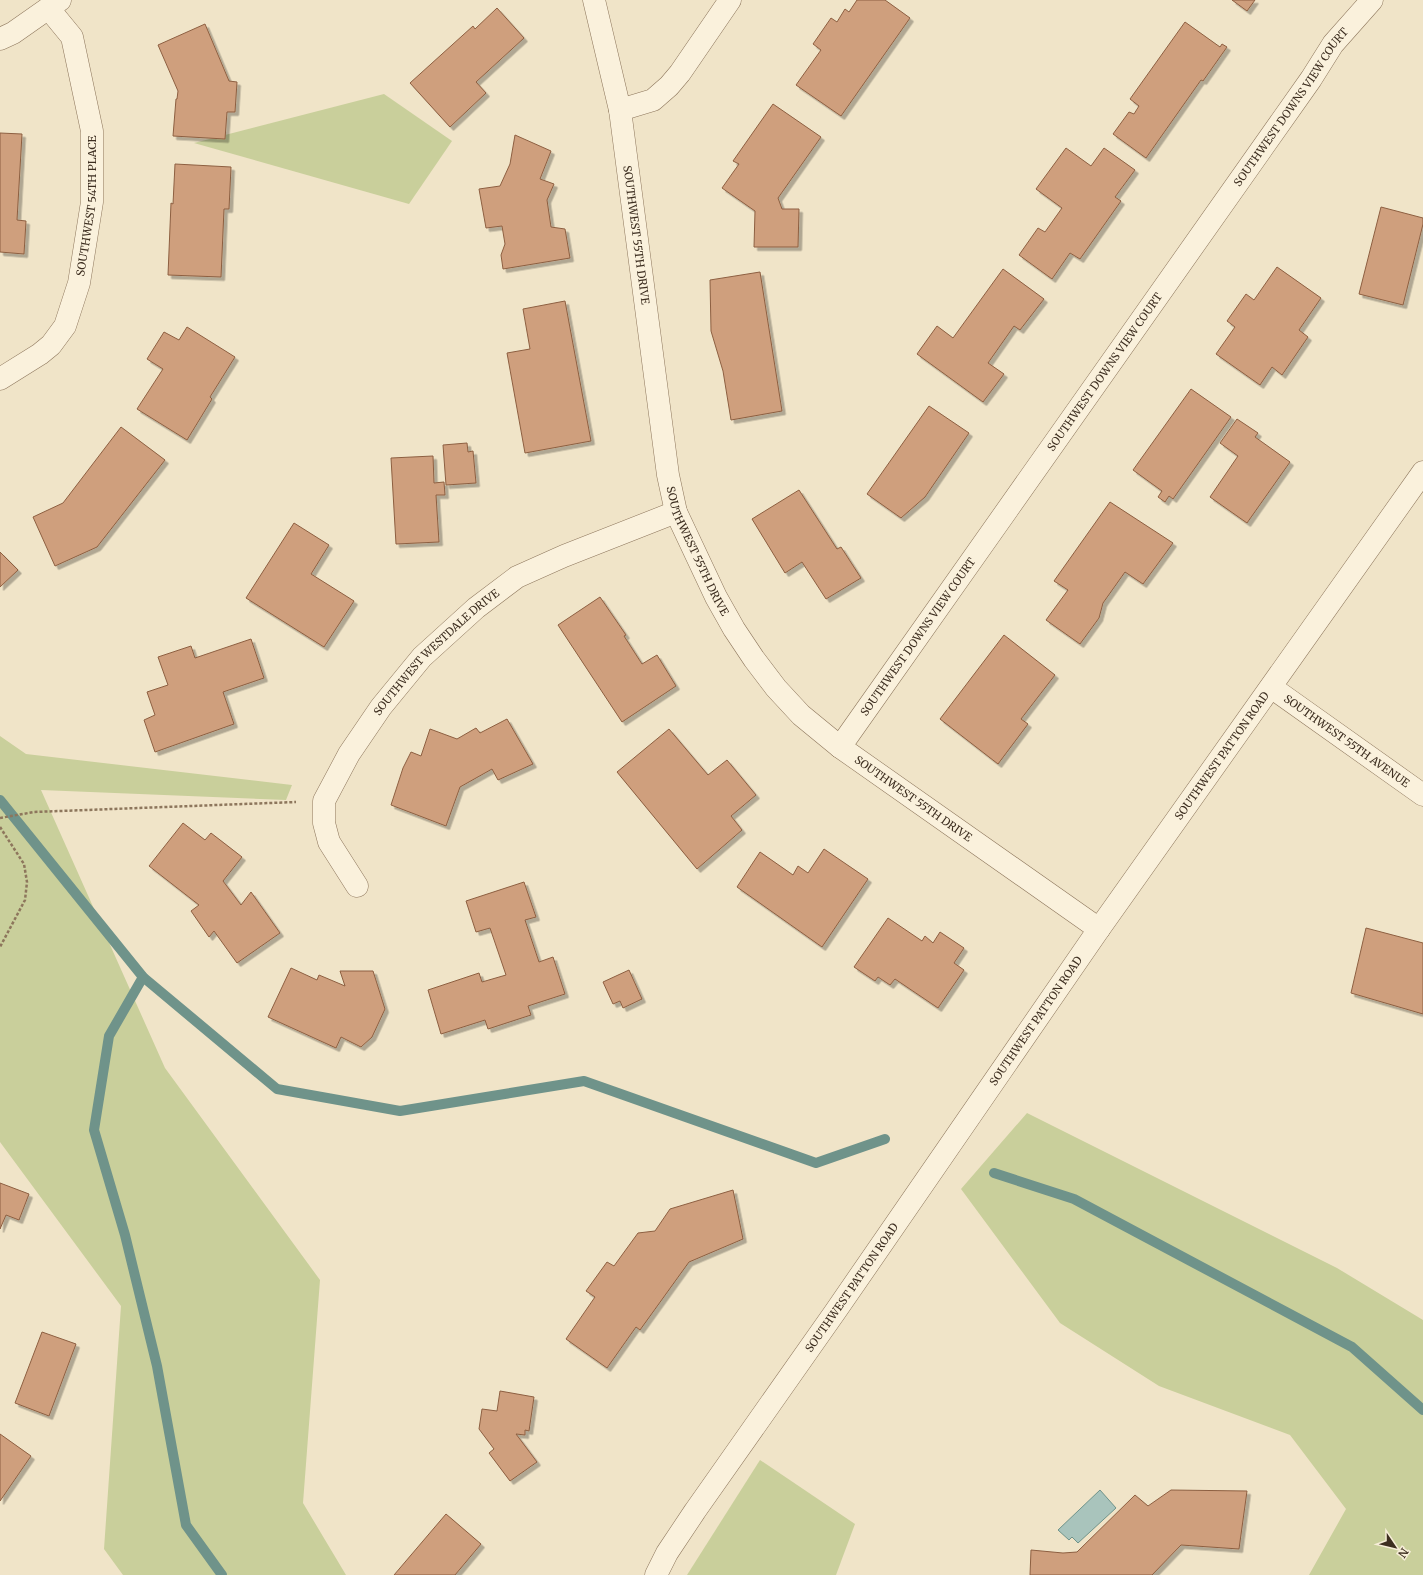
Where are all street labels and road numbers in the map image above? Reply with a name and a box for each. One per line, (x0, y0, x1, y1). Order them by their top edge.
street label: SOUTHWEST DOWNS VIEW COURT (1231, 24, 1351, 189)
street label: SOUTHWEST 54TH PLACE (73, 135, 99, 277)
street label: SOUTHWEST 55TH DRIVE (620, 164, 653, 305)
street label: SOUTHWEST DOWNS VIEW COURT (1044, 290, 1165, 454)
street label: SOUTHWEST 55TH DRIVE (664, 485, 732, 618)
street label: SOUTHWEST DOWNS VIEW COURT (857, 555, 979, 719)
street label: SOUTHWEST WESTDALE DRIVE (370, 586, 502, 718)
street label: SOUTHWEST PATTON ROAD (1172, 689, 1272, 823)
street label: SOUTHWEST 55TH AVENUE (1281, 691, 1412, 790)
street label: SOUTHWEST 55TH DRIVE (852, 752, 975, 845)
street label: SOUTHWEST PATTON ROAD (986, 953, 1085, 1088)
street label: SOUTHWEST PATTON ROAD (802, 1220, 901, 1355)

